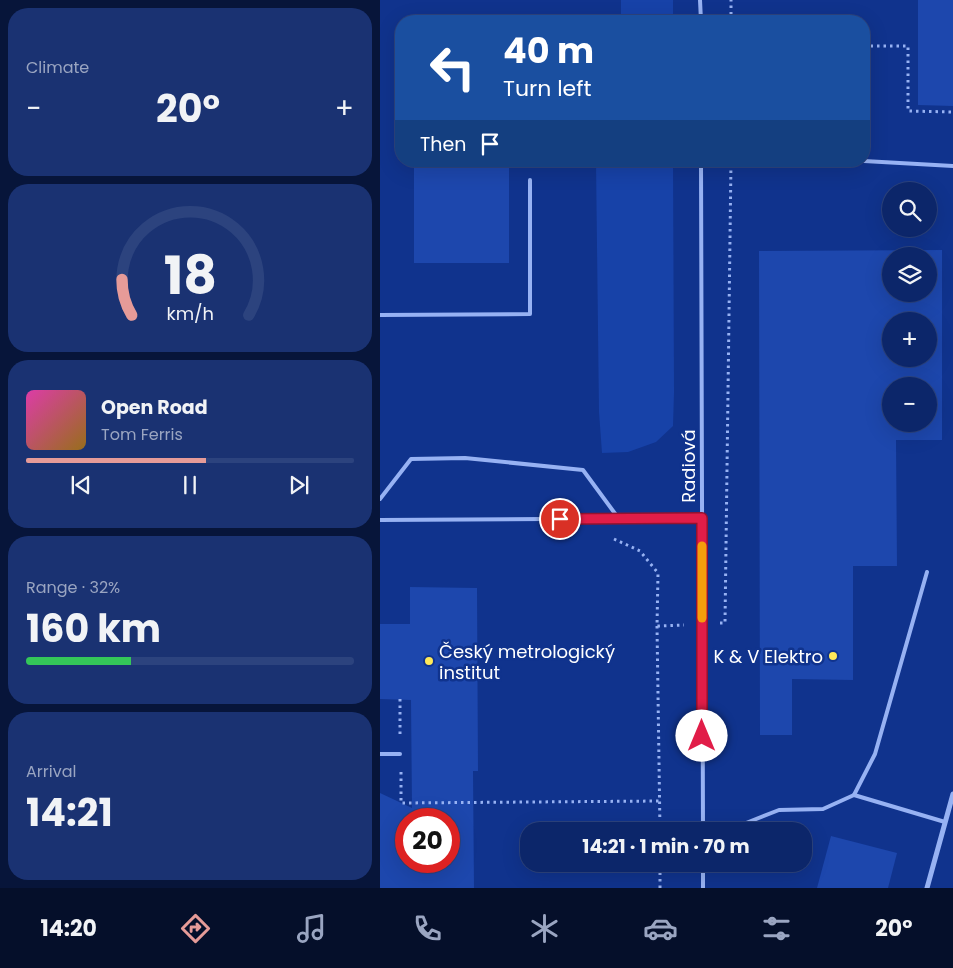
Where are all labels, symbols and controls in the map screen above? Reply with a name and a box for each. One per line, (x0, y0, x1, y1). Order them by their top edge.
text: 40 m (503, 26, 594, 75)
icon: left (420, 35, 485, 100)
text: Climate (26, 56, 89, 79)
text: Turn left (503, 73, 591, 104)
text: 20° (156, 82, 220, 135)
text: − (26, 89, 41, 128)
text: + (335, 89, 354, 128)
icon: arrive (476, 130, 504, 158)
text: Then (420, 131, 466, 158)
map controls (882, 182, 937, 432)
button: search (882, 182, 937, 237)
text: 18 (163, 239, 217, 312)
button: layers (882, 247, 937, 302)
text: km/h (166, 301, 214, 326)
button: + (882, 312, 937, 367)
button: − (882, 377, 937, 432)
text: Open Road (101, 394, 208, 421)
text: Tom Ferris (101, 423, 183, 446)
street label: Radiová (676, 429, 701, 503)
icon: previous (67, 471, 95, 499)
icon: pause (176, 471, 204, 499)
icon: next (285, 471, 313, 499)
pin (539, 498, 581, 540)
icon: arrive (546, 505, 574, 533)
text: Range · 32% (26, 576, 120, 599)
text: 160 km (26, 602, 161, 655)
place label: Český metrologický institut (439, 639, 615, 685)
place label: K & V Elektro (713, 644, 823, 669)
marker: K & V Elektro (827, 650, 839, 662)
marker: Český metrologický institut (423, 655, 435, 667)
position arrow (675, 709, 727, 761)
text: Arrival (26, 760, 76, 783)
text: 14:21 (26, 786, 113, 839)
speed limit sign: 20 (395, 808, 460, 873)
text: 14:21 · 1 min · 70 m (582, 833, 750, 860)
icon: directions (178, 911, 213, 946)
icon: music (294, 911, 329, 946)
icon: phone (410, 911, 445, 946)
icon: climate (527, 911, 562, 946)
icon: car (643, 911, 678, 946)
icon: filters (759, 911, 794, 946)
text: 14:20 (41, 913, 97, 944)
text: 20° (875, 913, 912, 944)

